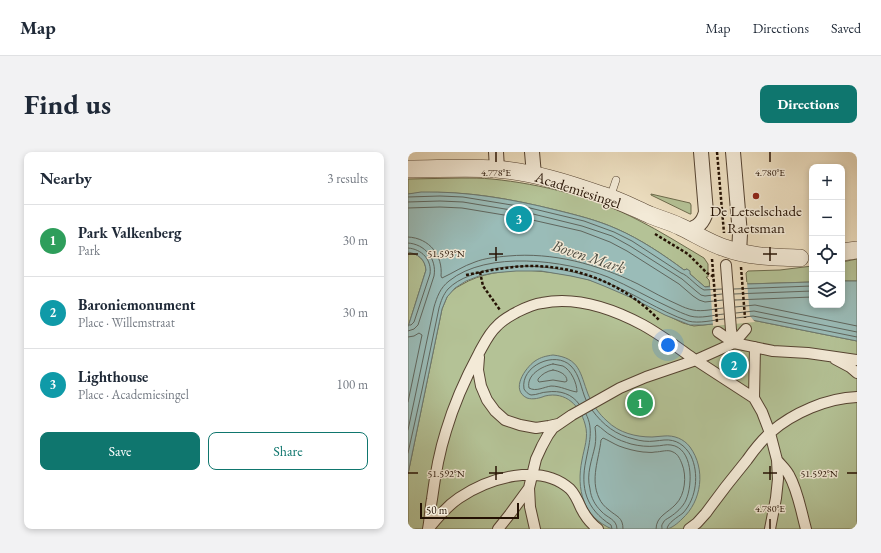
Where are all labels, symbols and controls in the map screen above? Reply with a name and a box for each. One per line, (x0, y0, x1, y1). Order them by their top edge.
text: Map (20, 15, 56, 40)
text: Map (705, 19, 731, 37)
text: Directions (753, 19, 809, 37)
text: Saved (831, 19, 861, 37)
button: Directions (760, 85, 857, 123)
text: Find us (24, 86, 111, 122)
map controls (809, 164, 845, 308)
button: + (809, 164, 845, 200)
text: 4.778°E (481, 166, 511, 179)
street label: Academiesingel (532, 166, 624, 212)
text: 4.780°E (755, 166, 785, 179)
text: Nearby (40, 167, 92, 189)
text: 3 results (327, 170, 368, 187)
marker: De Letselschade Raetsman (751, 191, 761, 201)
button: − (809, 200, 845, 236)
place label: De Letselschade Raetsman (710, 201, 802, 237)
pin: 3 (506, 204, 532, 234)
text: Park Valkenberg (78, 223, 182, 242)
text: 1 (50, 232, 56, 249)
text: 30 m (343, 232, 368, 249)
water label: Boven Mark (549, 234, 629, 278)
button: locate (809, 236, 845, 272)
text: Park (78, 242, 100, 259)
text: 51.593°N (427, 247, 465, 260)
button: layers (809, 272, 845, 308)
text: Baroniemonument (78, 295, 195, 314)
text: 2 (50, 304, 56, 321)
text: 30 m (343, 304, 368, 321)
text: Place · Willemstraat (78, 314, 175, 331)
your location (658, 335, 678, 355)
pin: 2 (721, 350, 747, 380)
text: Lighthouse (78, 367, 148, 386)
text: 3 (50, 376, 56, 393)
text: 100 m (337, 376, 368, 393)
text: Place · Academiesingel (78, 386, 189, 403)
pin: 1 (627, 388, 653, 418)
button: Save (40, 432, 200, 470)
button: Share (208, 432, 368, 470)
text: 51.592°N (427, 467, 465, 480)
text: 51.592°N (800, 467, 838, 480)
scale bar (420, 501, 519, 520)
text: 4.780°E (755, 502, 785, 515)
text: 50 m (426, 503, 447, 517)

